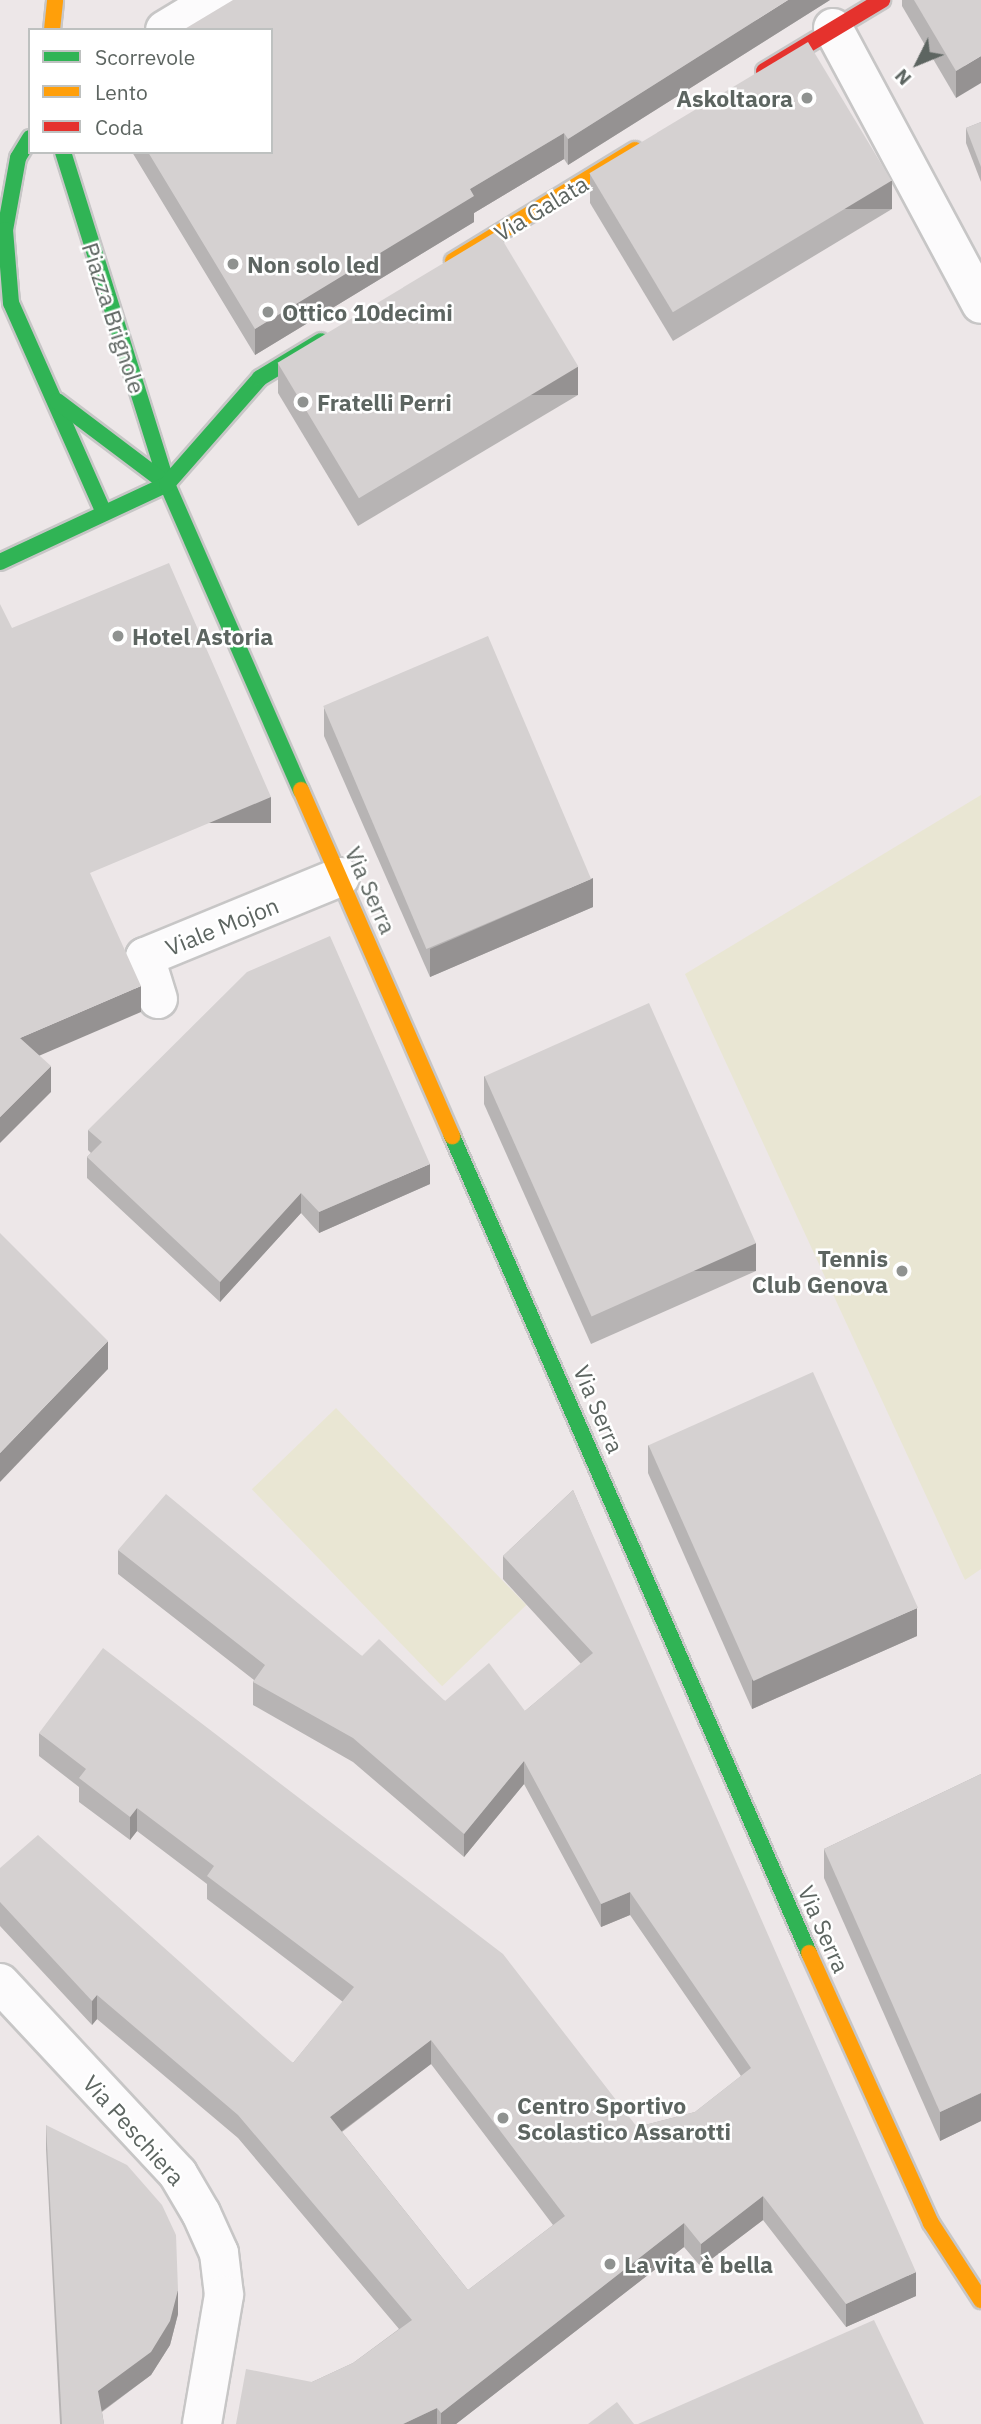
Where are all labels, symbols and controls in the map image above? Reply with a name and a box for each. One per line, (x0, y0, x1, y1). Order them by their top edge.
legend (28, 28, 273, 154)
north arrow (883, 28, 953, 98)
text: Scorrevole (95, 43, 195, 71)
text: N (889, 64, 916, 91)
text: Lento (95, 78, 148, 106)
place label: Askoltaora (676, 84, 793, 112)
marker: Askoltaora (799, 90, 815, 106)
text: Coda (95, 113, 143, 141)
street label: Via Galata (489, 169, 593, 247)
street label: Piazza Brignole (77, 239, 151, 397)
place label: Non solo led (247, 250, 380, 278)
marker: Non solo led (225, 256, 241, 272)
place label: Ottico 10decimi (282, 298, 453, 326)
marker: Ottico 10decimi (260, 304, 276, 320)
place label: Fratelli Perri (317, 388, 452, 416)
marker: Fratelli Perri (295, 394, 311, 410)
place label: Hotel Astoria (132, 622, 273, 650)
marker: Hotel Astoria (110, 628, 126, 644)
street label: Via Serra (340, 842, 402, 938)
street label: Viale Mojon (161, 891, 283, 961)
place label: Tennis Club Genova (752, 1244, 888, 1298)
marker: Tennis Club Genova (894, 1263, 910, 1279)
street label: Via Serra (568, 1361, 630, 1457)
street label: Via Serra (793, 1881, 855, 1977)
street label: Via Peschiera (77, 2069, 191, 2191)
place label: Centro Sportivo Scolastico Assarotti (517, 2091, 731, 2145)
marker: Centro Sportivo Scolastico Assarotti (495, 2110, 511, 2126)
place label: La vita è bella (624, 2250, 773, 2278)
marker: La vita è bella (602, 2256, 618, 2272)

